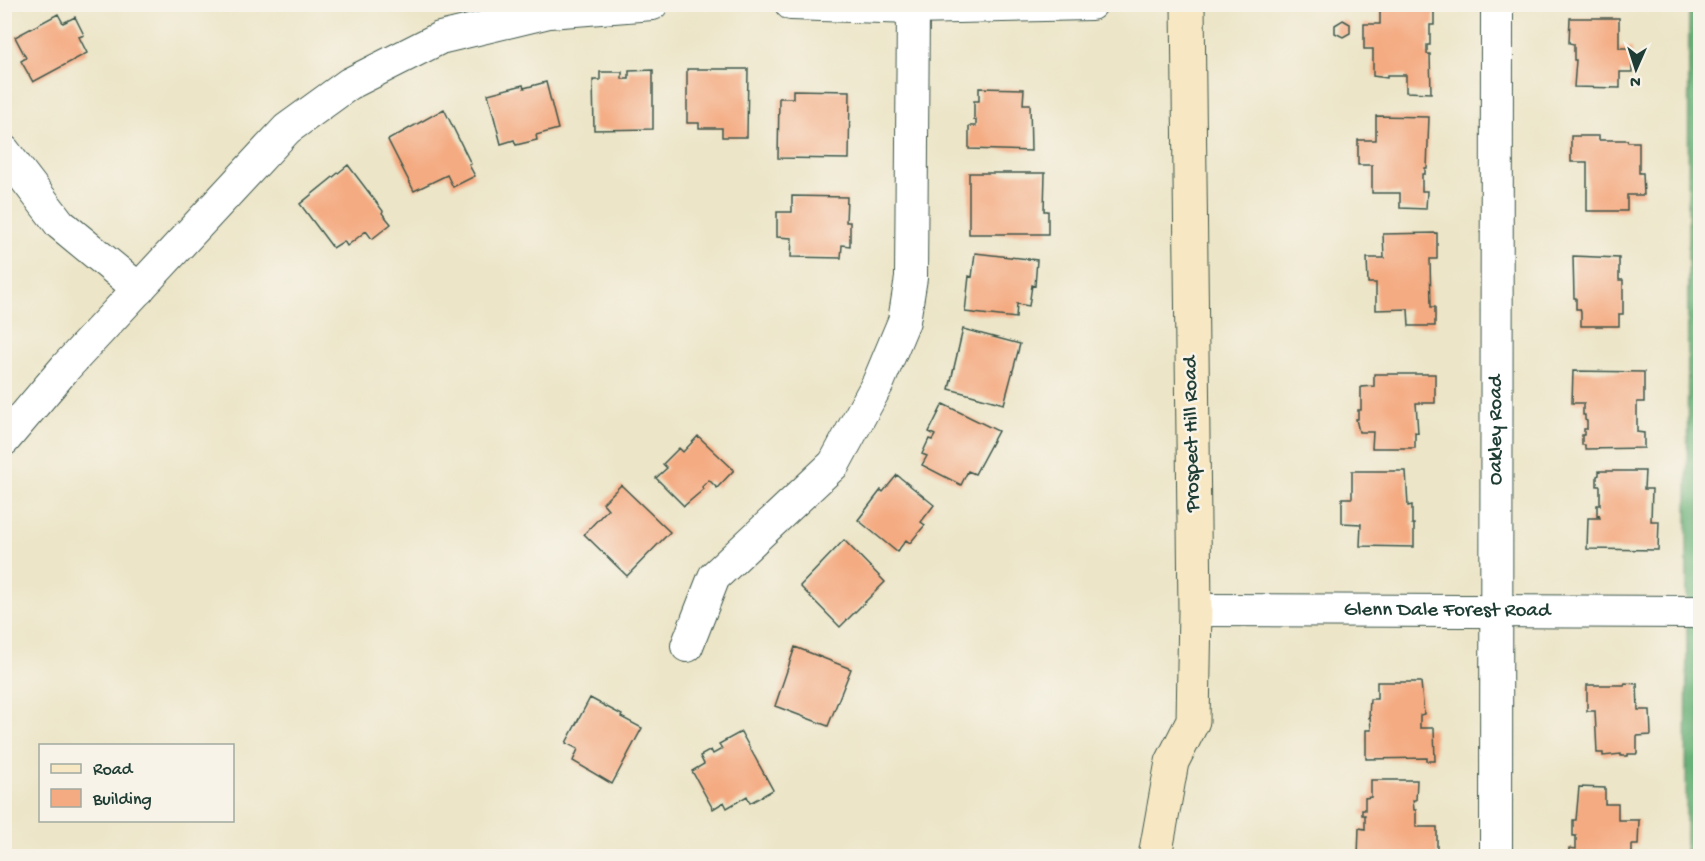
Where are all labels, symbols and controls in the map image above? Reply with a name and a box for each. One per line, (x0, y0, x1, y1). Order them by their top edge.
north arrow (1606, 39, 1666, 99)
text: N (1629, 71, 1641, 90)
street label: Prospect Hill Road (1179, 354, 1207, 513)
street label: Oakley Road (1484, 373, 1509, 485)
street label: Glenn Dale Forest Road (1344, 598, 1552, 624)
legend (39, 744, 234, 822)
text: Road (93, 760, 134, 781)
text: Building (92, 790, 152, 811)

